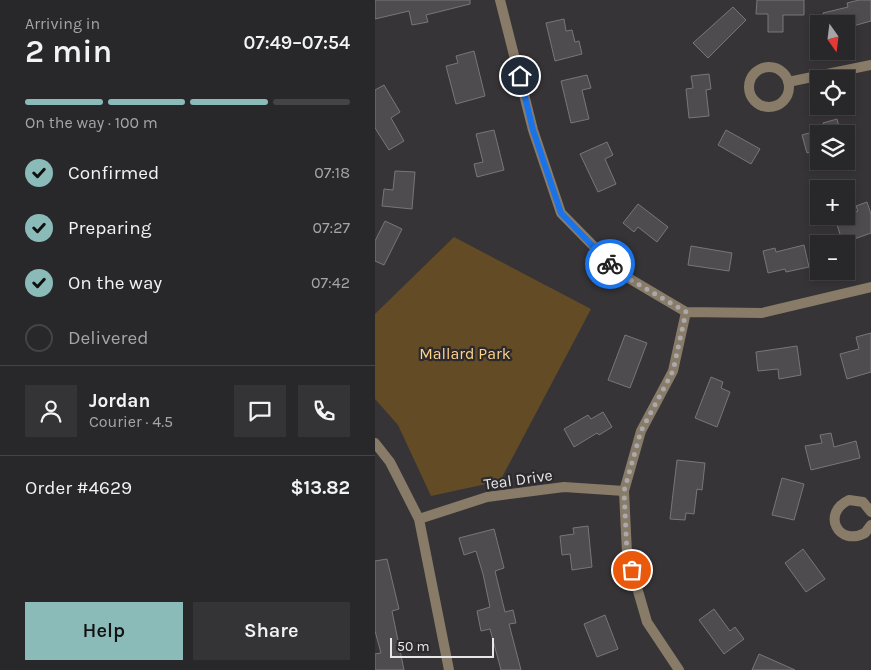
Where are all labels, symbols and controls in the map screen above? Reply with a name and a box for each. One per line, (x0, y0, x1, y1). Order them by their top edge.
text: Arriving in (25, 14, 100, 33)
north arrow (810, 15, 855, 60)
map controls (810, 15, 855, 280)
text: 07:49–07:54 (244, 32, 350, 54)
text: 2 min (25, 33, 112, 70)
pin (499, 55, 541, 97)
icon: home (506, 62, 534, 90)
button: locate (810, 70, 855, 115)
text: On the way · 100 m (25, 113, 158, 132)
button: layers (810, 125, 855, 170)
icon: check (25, 159, 53, 187)
text: Confirmed (68, 162, 159, 184)
text: 07:18 (314, 163, 350, 182)
button: + (810, 180, 855, 225)
icon: check (25, 214, 53, 242)
text: Preparing (68, 217, 151, 239)
text: 07:27 (313, 218, 350, 237)
button: − (810, 235, 855, 280)
courier (585, 239, 635, 289)
icon: bike (596, 250, 624, 278)
icon: check (25, 269, 53, 297)
text: On the way (68, 272, 162, 294)
text: 07:42 (311, 273, 350, 292)
text: Delivered (68, 327, 148, 349)
park label: Mallard Park (419, 344, 511, 363)
button: person (25, 385, 77, 437)
button: chat (234, 385, 286, 437)
button: phone (298, 385, 350, 437)
text: Jordan (89, 390, 150, 412)
text: Courier · 4.5 (89, 412, 173, 431)
street label: Teal Drive (482, 465, 554, 494)
text: Order #4629 (25, 477, 132, 499)
text: $13.82 (290, 477, 350, 499)
pin (611, 549, 653, 591)
icon: bag (618, 556, 646, 584)
button: Help (25, 602, 183, 660)
button: Share (193, 602, 350, 660)
scale bar (390, 635, 494, 658)
text: 50 m (397, 638, 430, 655)

